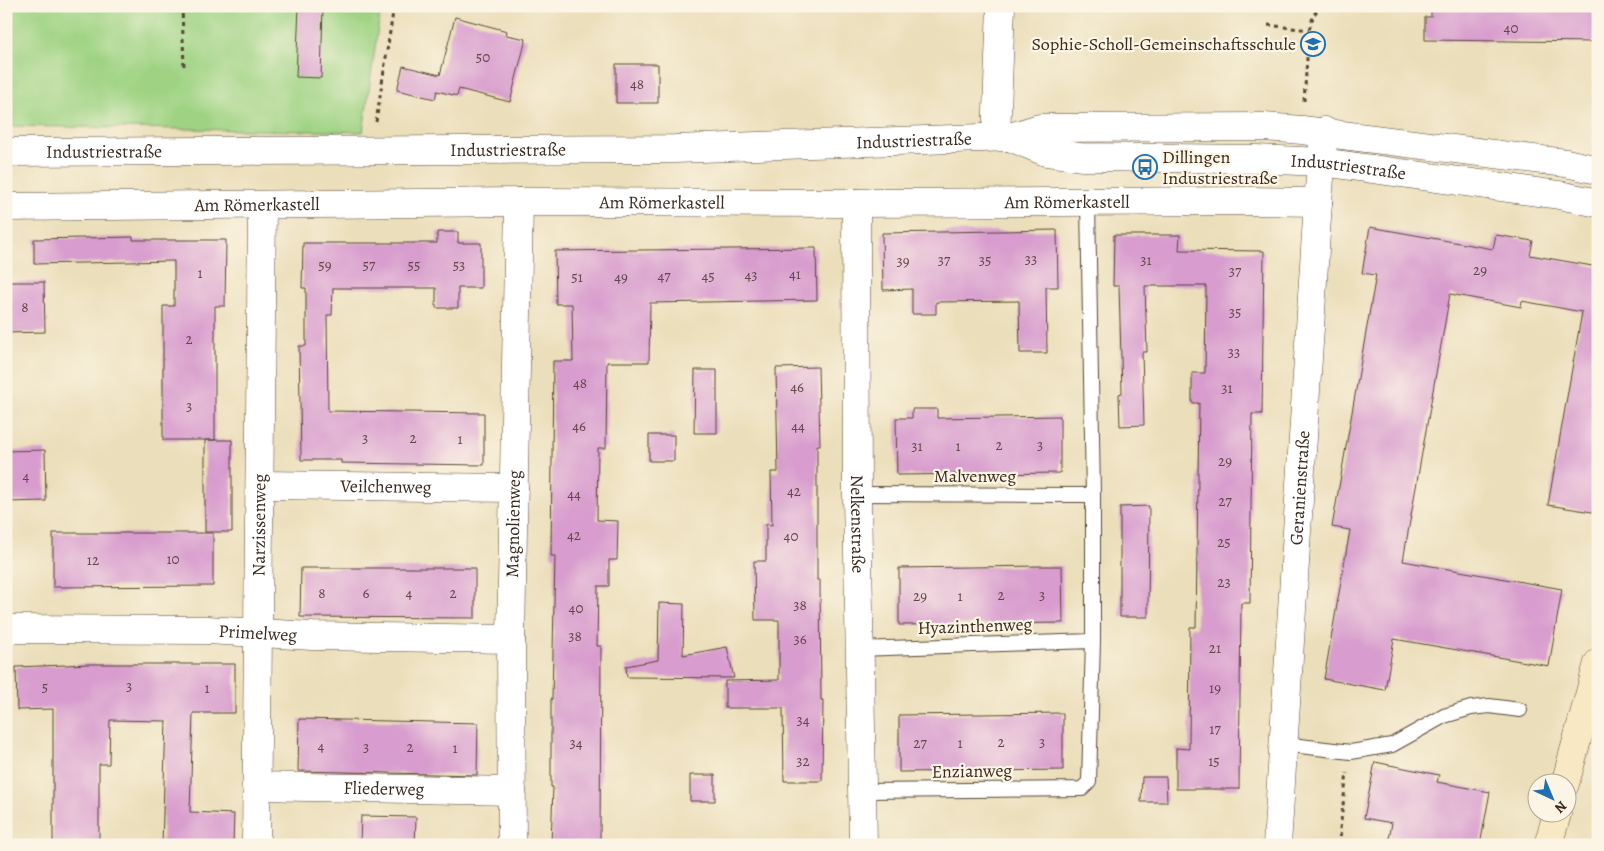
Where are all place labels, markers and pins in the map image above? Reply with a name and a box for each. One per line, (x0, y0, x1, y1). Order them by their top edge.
school or university icon: Sophie-Scholl-Gemeinschaftsschule (1300, 31, 1326, 57)
place label: Sophie-Scholl-Gemeinschaftsschule (1032, 32, 1296, 56)
place label: Dillingen Industriestraße (1162, 145, 1278, 190)
bus stop icon: Dillingen Industriestraße (1132, 154, 1158, 180)

